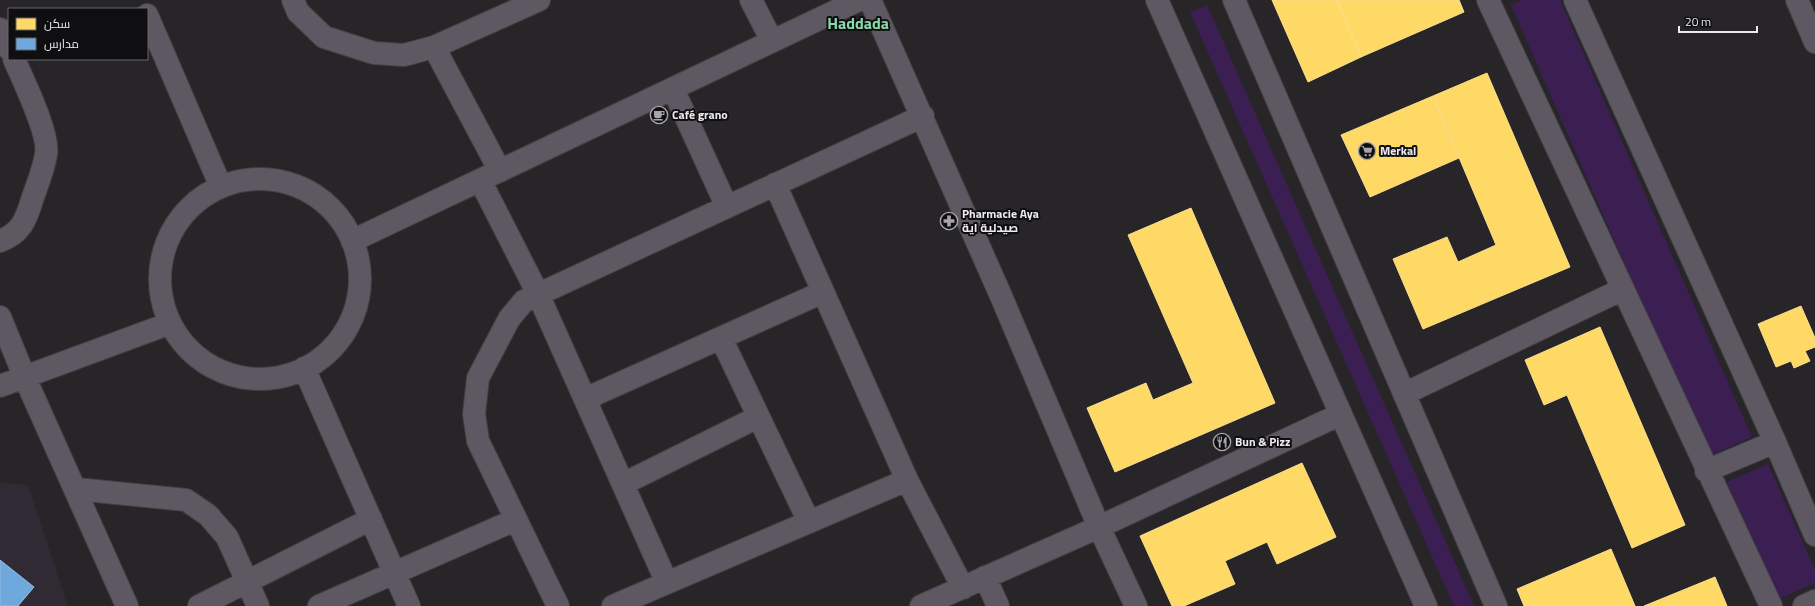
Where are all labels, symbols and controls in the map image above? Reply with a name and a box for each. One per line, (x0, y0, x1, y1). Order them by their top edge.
legend (8, 8, 148, 60)
scale bar (1679, 8, 1757, 34)
district label: Haddada (827, 11, 889, 35)
text: 20 m (1685, 12, 1711, 31)
text: سكن (44, 14, 70, 33)
text: مدارس (44, 34, 79, 53)
cafe icon: Café grano (649, 105, 669, 125)
place label: Café grano (672, 105, 728, 124)
supermarket icon: Merkal (1357, 141, 1377, 161)
place label: Merkal (1380, 141, 1416, 160)
place label: Pharmacie Aya صيدلية اية (962, 204, 1039, 237)
pharmacy icon: Pharmacie Aya صيدلية اية (939, 211, 959, 231)
restaurant icon: Bun & Pizz (1212, 432, 1232, 452)
place label: Bun & Pizz (1235, 432, 1290, 451)

